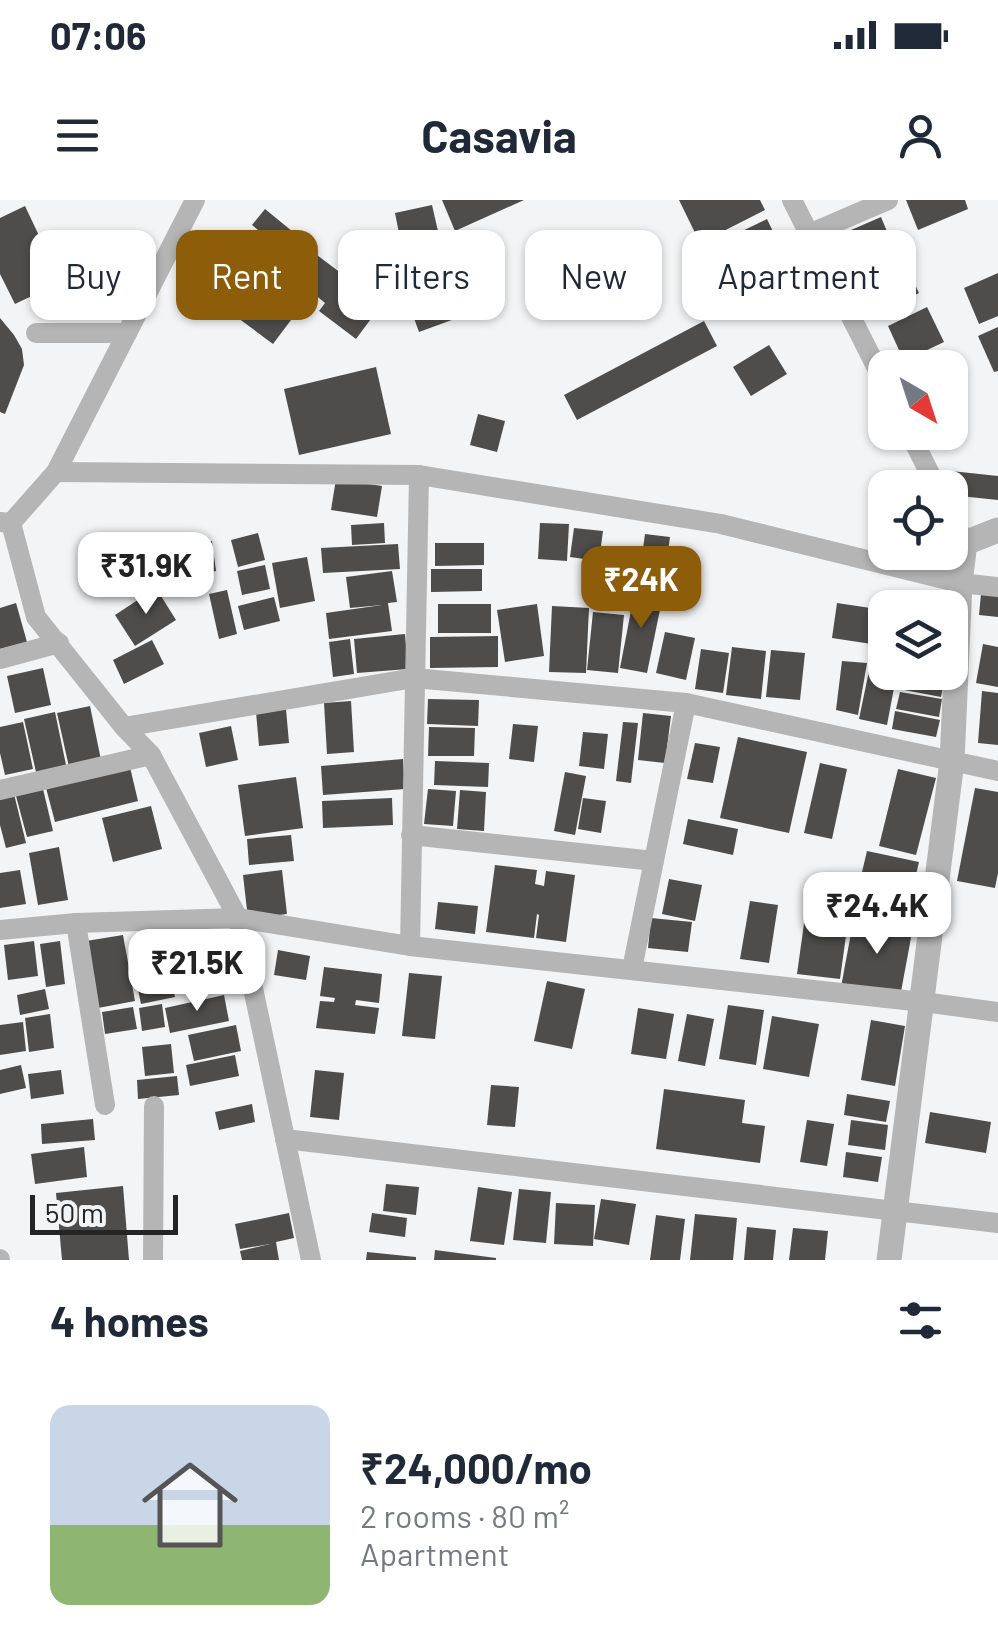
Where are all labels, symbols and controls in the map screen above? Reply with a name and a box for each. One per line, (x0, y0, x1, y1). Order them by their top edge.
text: 07:06 (50, 12, 146, 58)
icon: menu (50, 108, 105, 163)
text: Casavia (421, 108, 577, 162)
icon: person (893, 108, 948, 163)
chip: Buy (30, 230, 156, 320)
chip: Rent (176, 230, 318, 320)
chip: Filters (338, 230, 505, 320)
chip: New (525, 230, 662, 320)
chip: Apartment (682, 230, 916, 320)
north arrow (868, 350, 968, 450)
map controls (868, 350, 968, 690)
button: locate (868, 470, 968, 570)
pin: ₹31.9K (65, 532, 227, 617)
text: ₹31.9K (100, 545, 192, 583)
pin: ₹24K (582, 546, 700, 631)
text: ₹24K (603, 559, 679, 597)
button: layers (868, 590, 968, 690)
pin: ₹24.4K (796, 872, 958, 957)
text: ₹24.4K (825, 885, 929, 923)
pin: ₹21.5K (116, 929, 278, 1014)
text: ₹21.5K (150, 942, 244, 980)
scale bar (30, 1190, 178, 1234)
text: 50 m (45, 1195, 104, 1229)
icon: filters (893, 1293, 948, 1348)
text: 4 homes (50, 1295, 209, 1345)
text: ₹24,000/mo (360, 1442, 592, 1492)
icon: home (130, 1445, 250, 1565)
text: 2 rooms · 80 m² (360, 1496, 569, 1534)
text: Apartment (360, 1534, 509, 1572)

